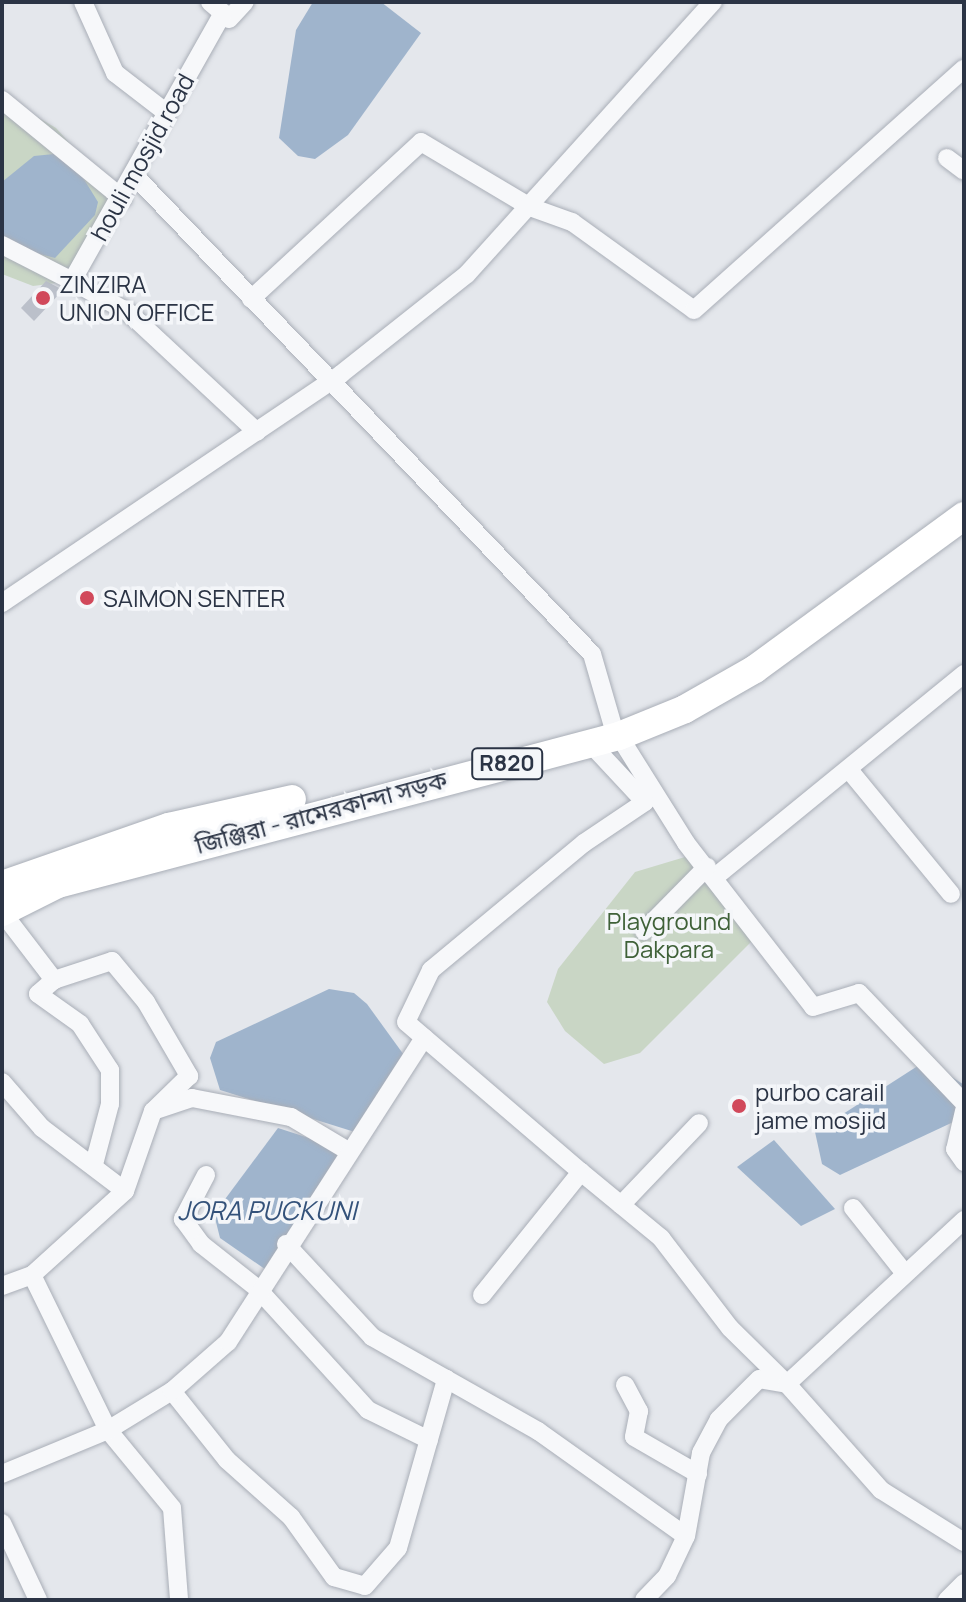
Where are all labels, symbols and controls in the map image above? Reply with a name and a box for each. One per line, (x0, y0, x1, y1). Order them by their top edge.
street label: houli mosjid road (84, 68, 200, 246)
place label: ZINZIRA UNION OFFICE (59, 270, 214, 326)
marker: ZINZIRA UNION OFFICE (34, 289, 52, 307)
place label: SAIMON SENTER (103, 584, 285, 612)
marker: SAIMON SENTER (78, 589, 96, 607)
road number: R820 (471, 746, 543, 782)
street label: জিঞ্জিরা - রামেরকান্দা সড়ক (192, 765, 450, 859)
park label: Playground Dakpara (607, 907, 731, 963)
place label: purbo carail jame mosjid (755, 1078, 886, 1134)
marker: purbo carail jame mosjid (730, 1097, 748, 1115)
water label: JORA PUCKUNI (177, 1195, 357, 1227)

